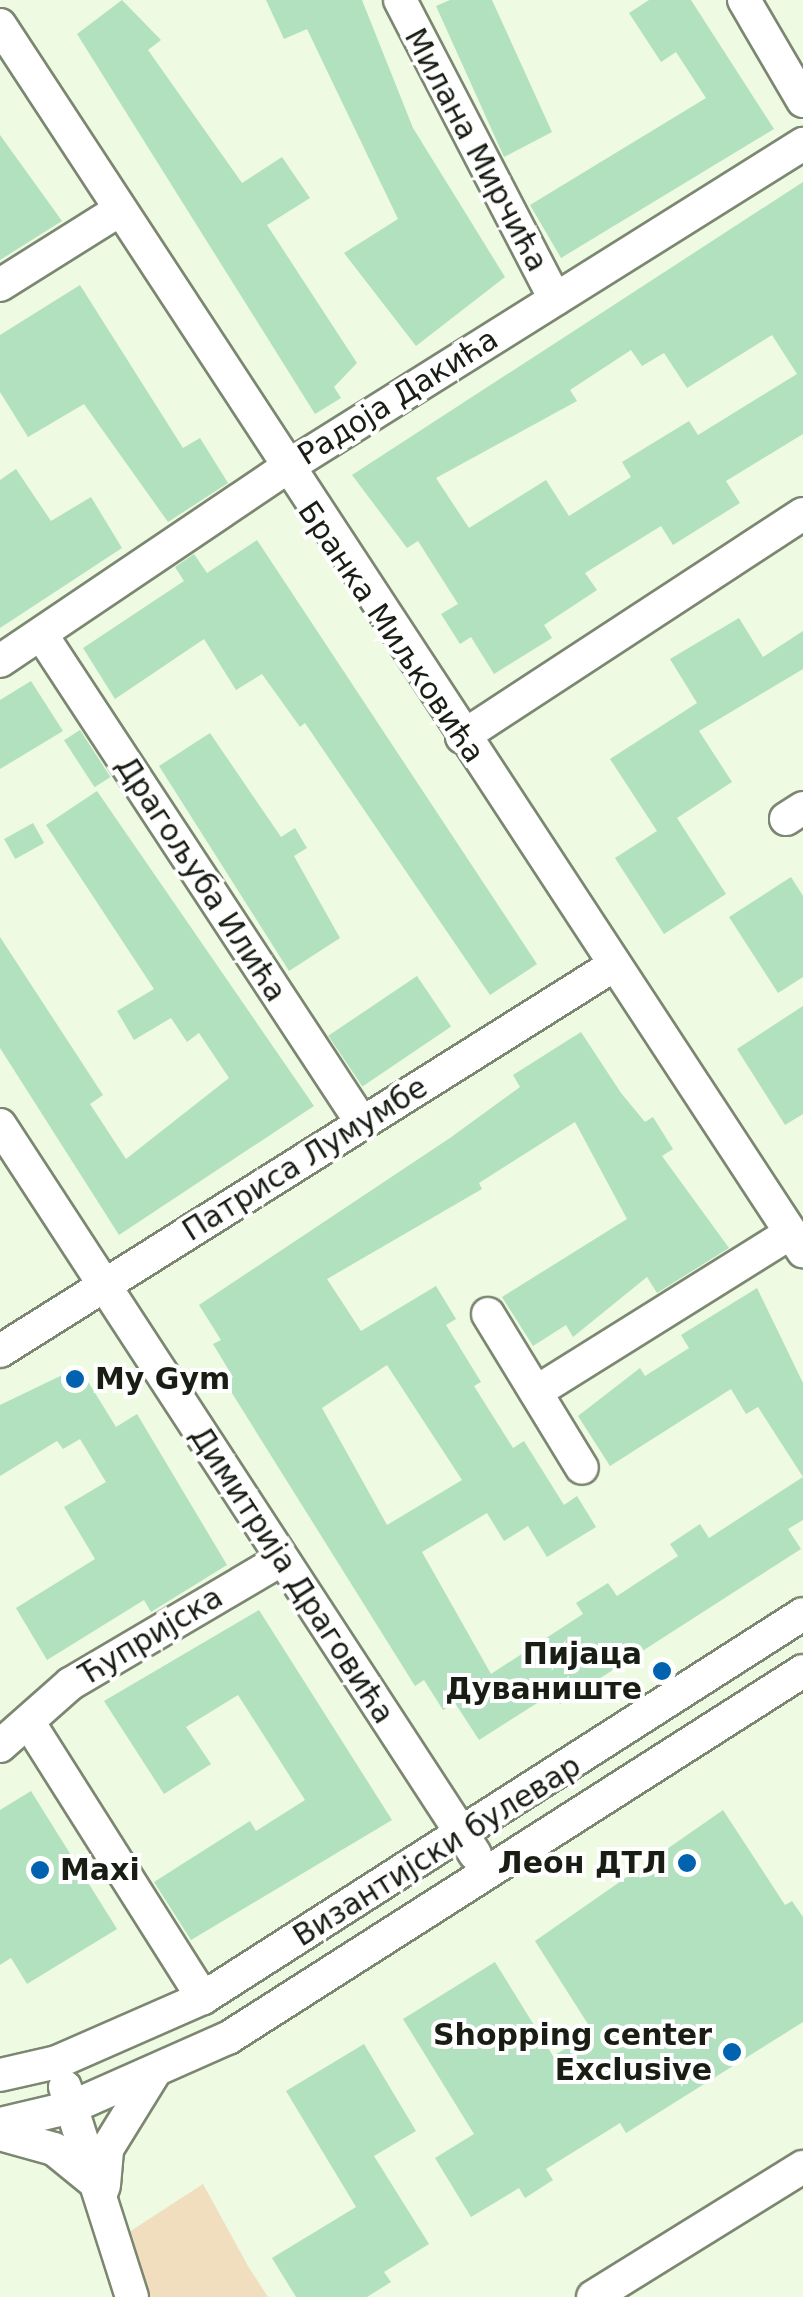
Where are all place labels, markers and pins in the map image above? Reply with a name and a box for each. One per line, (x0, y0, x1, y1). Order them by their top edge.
place label: My Gym (95, 1361, 230, 1397)
marker: My Gym (64, 1368, 86, 1390)
place label: Пијаца Дуваниште (445, 1636, 642, 1706)
marker: Пијаца Дуваниште (651, 1660, 673, 1682)
place label: Леон ДТЛ (498, 1845, 667, 1881)
place label: Maxi (60, 1852, 140, 1888)
marker: Леон ДТЛ (676, 1852, 698, 1874)
marker: Maxi (29, 1859, 51, 1881)
place label: Shopping center Exclusive (433, 2017, 712, 2088)
marker: Shopping center Exclusive (721, 2041, 743, 2063)

